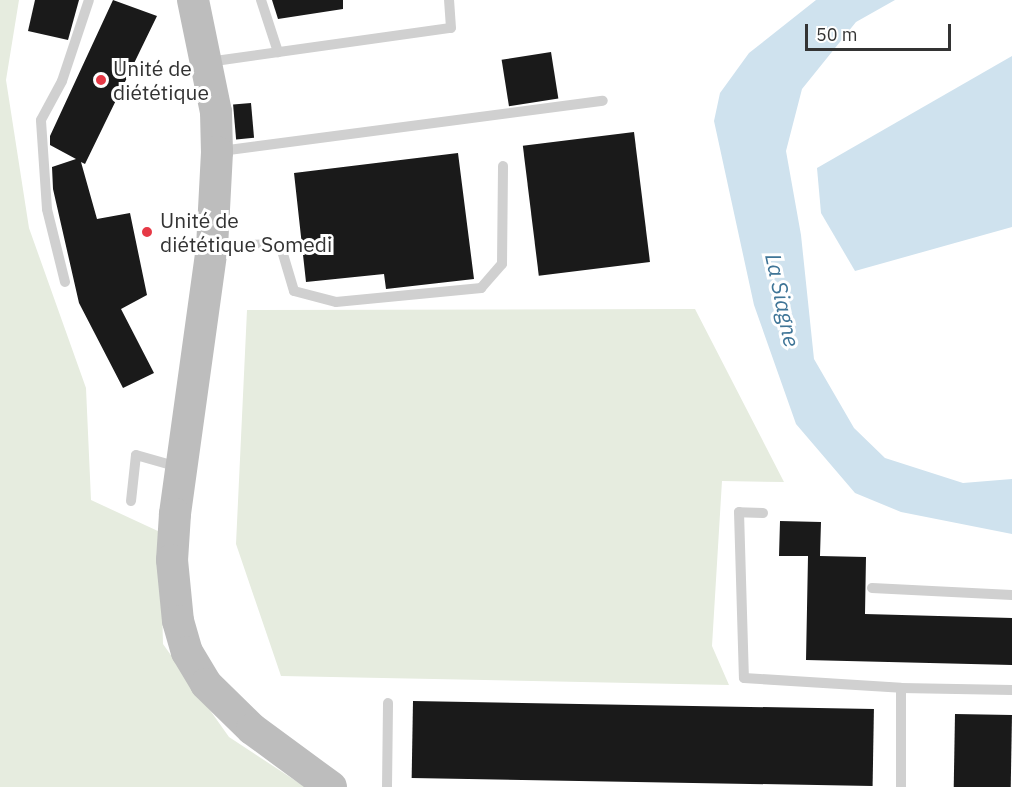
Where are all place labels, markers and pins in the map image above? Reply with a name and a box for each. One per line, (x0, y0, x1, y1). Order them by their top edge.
place label: Unité de diététique (113, 55, 209, 105)
marker: Unité de diététique (94, 73, 108, 87)
place label: Unité de diététique Somedi (160, 207, 332, 257)
marker: Unité de diététique Somedi (138, 223, 156, 241)

